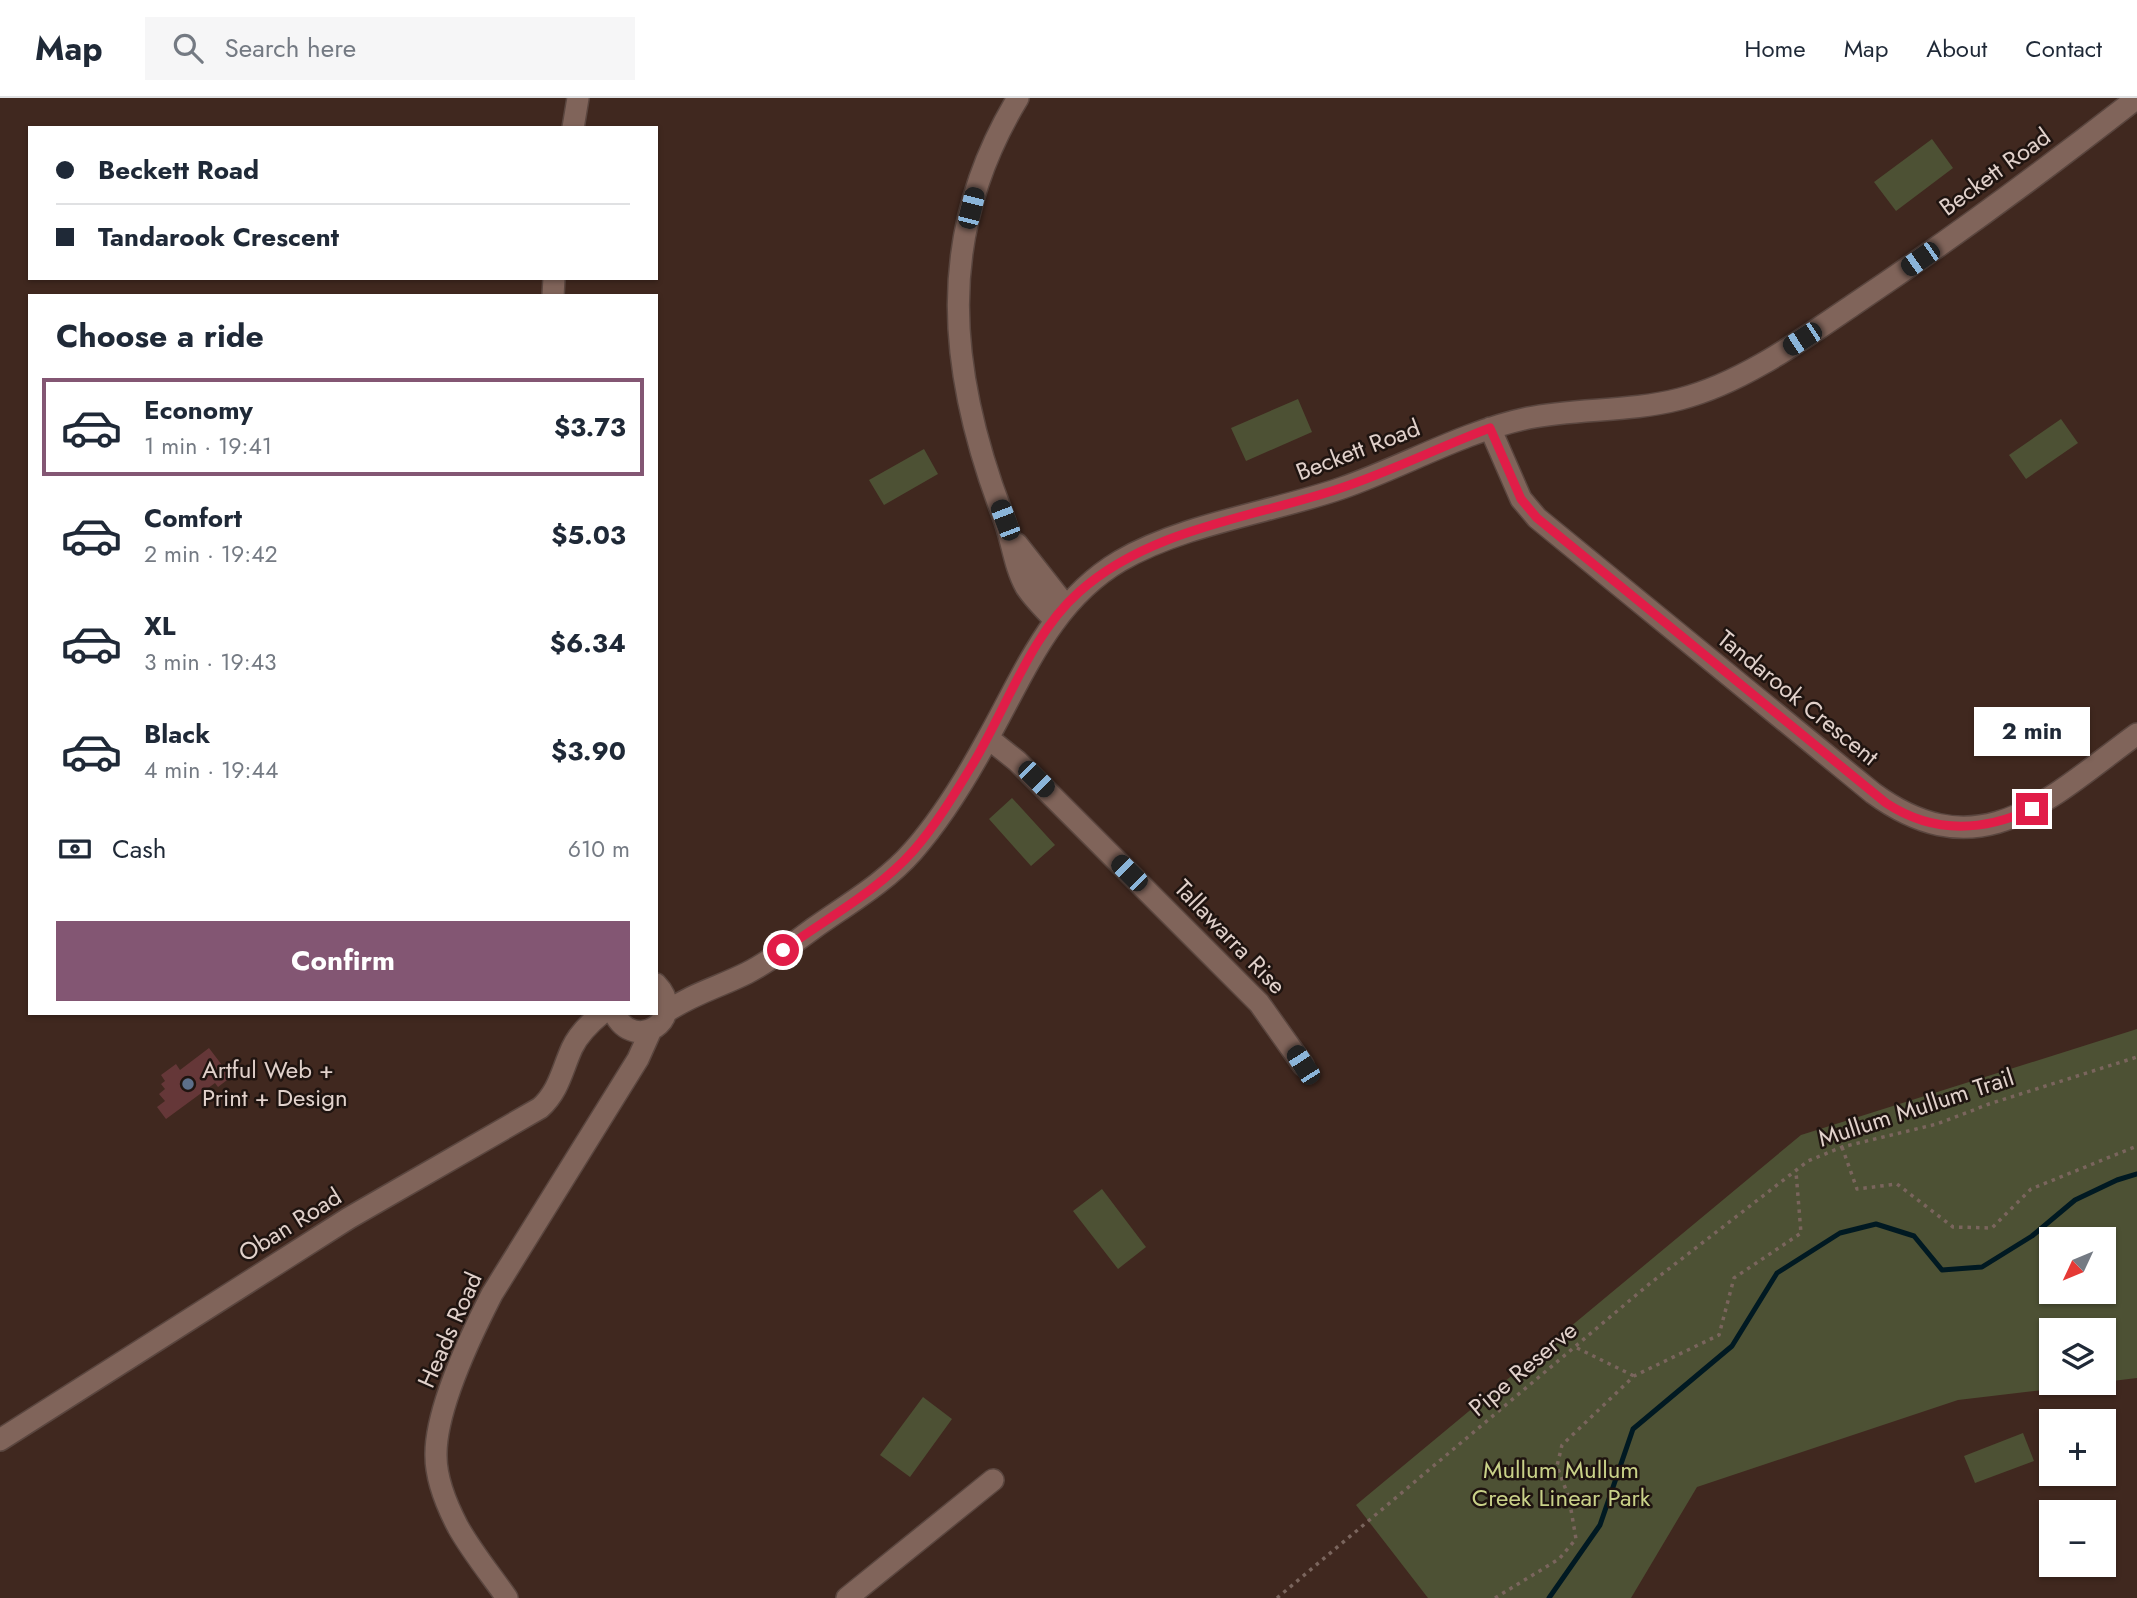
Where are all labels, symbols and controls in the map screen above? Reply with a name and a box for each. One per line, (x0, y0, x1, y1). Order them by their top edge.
search box (145, 17, 635, 80)
text: Map (35, 25, 103, 72)
icon: search (169, 29, 207, 67)
text: Search here (225, 29, 356, 67)
text: Home (1744, 31, 1806, 66)
text: Map (1844, 31, 1888, 66)
text: About (1926, 31, 1987, 66)
text: Contact (2025, 31, 2102, 66)
street label: Beckett Road (1932, 119, 2058, 224)
text: Beckett Road (98, 151, 259, 189)
car (956, 185, 987, 231)
text: Tandarook Crescent (98, 218, 339, 256)
car (1897, 238, 1944, 280)
text: Choose a ride (56, 313, 264, 359)
car (1779, 319, 1826, 359)
text: Economy (144, 391, 253, 429)
icon: car (60, 396, 123, 459)
text: $3.73 (554, 408, 626, 446)
street label: Beckett Road (1291, 410, 1425, 489)
text: 1 min · 19:41 (144, 429, 272, 463)
car (988, 497, 1023, 543)
text: Comfort (144, 499, 242, 537)
icon: car (60, 504, 123, 567)
text: $5.03 (551, 516, 626, 554)
text: 2 min · 19:42 (144, 537, 278, 571)
text: XL (144, 607, 176, 645)
icon: car (60, 612, 123, 675)
street label: Tandarook Crescent (1710, 622, 1887, 774)
text: $6.34 (550, 624, 626, 662)
text: 3 min · 19:43 (144, 645, 277, 679)
callout: 2 min (1974, 708, 2090, 756)
text: 2 min (2002, 714, 2062, 748)
text: Black (144, 715, 210, 753)
icon: car (60, 720, 123, 783)
text: $3.90 (551, 732, 626, 770)
text: 4 min · 19:44 (144, 753, 278, 787)
car (1014, 757, 1059, 801)
route end (2016, 793, 2048, 825)
icon: cash (56, 830, 94, 868)
text: Cash (112, 830, 166, 868)
text: 610 m (568, 832, 630, 866)
car (1107, 851, 1152, 895)
street label: Tallawarra Rise (1167, 871, 1294, 1002)
button: Confirm (56, 921, 630, 1001)
route start (767, 934, 799, 966)
car (1283, 1042, 1324, 1088)
place label: Artful Web + Print + Design (202, 1052, 348, 1115)
street label: Mullum Mullum Trail (1813, 1059, 2018, 1156)
marker: Artful Web + Print + Design (180, 1076, 196, 1092)
street label: Oban Road (231, 1179, 348, 1270)
north arrow (2039, 1227, 2116, 1304)
map controls (2039, 1227, 2116, 1577)
street label: Heads Road (408, 1266, 491, 1393)
street label: Pipe Reserve (1461, 1313, 1584, 1424)
button: layers (2039, 1318, 2116, 1395)
button: + (2039, 1409, 2116, 1486)
park label: Mullum Mullum Creek Linear Park (1472, 1452, 1651, 1515)
button: − (2039, 1500, 2116, 1577)

